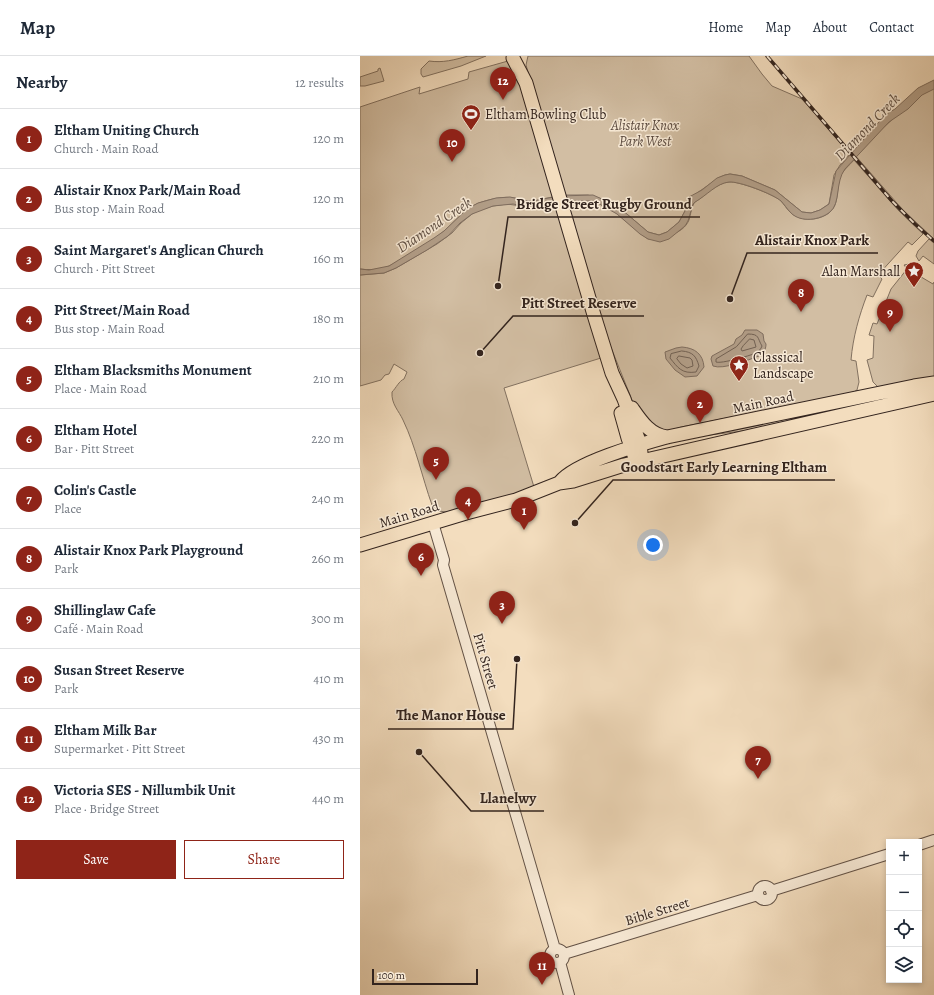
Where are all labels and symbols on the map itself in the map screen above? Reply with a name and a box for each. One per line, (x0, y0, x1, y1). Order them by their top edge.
pin: 12 (490, 67, 516, 100)
water label: Diamond Creek (830, 89, 904, 165)
sports icon: Eltham Bowling Club (460, 103, 482, 131)
place label: Eltham Bowling Club (485, 105, 606, 124)
park label: Alistair Knox Park West (610, 116, 680, 151)
pin: 10 (439, 129, 465, 162)
callout: Bridge Street Rugby Ground (508, 190, 700, 217)
water label: Diamond Creek (393, 192, 476, 257)
text: Bridge Street Rugby Ground (516, 194, 693, 214)
callout: Alistair Knox Park (747, 226, 878, 253)
text: Alistair Knox Park (754, 230, 869, 250)
place icon: Alan Marshall (903, 260, 925, 288)
place label: Alan Marshall (821, 262, 901, 281)
pin: 8 (788, 279, 814, 312)
callout: Pitt Street Reserve (513, 289, 644, 316)
text: Pitt Street Reserve (521, 293, 637, 313)
pin: 9 (877, 299, 903, 332)
place label: Classical Landscape (753, 348, 813, 383)
place icon: Classical Landscape (728, 354, 750, 382)
street label: Main Road (731, 387, 796, 418)
pin: 2 (687, 390, 713, 423)
pin: 5 (423, 447, 449, 480)
callout: Goodstart Early Learning Eltham (613, 453, 835, 480)
text: Goodstart Early Learning Eltham (621, 457, 828, 477)
pin: 4 (455, 487, 481, 520)
street label: Main Road (377, 496, 442, 533)
pin: 1 (511, 497, 537, 530)
your location (643, 535, 663, 555)
pin: 6 (408, 543, 434, 576)
pin: 3 (489, 591, 515, 624)
street label: Pitt Street (468, 631, 503, 692)
callout: The Manor House (388, 702, 513, 729)
text: The Manor House (396, 705, 506, 725)
pin: 7 (745, 746, 771, 779)
callout: Llanelwy (471, 784, 544, 811)
text: Llanelwy (480, 788, 537, 808)
street label: Bible Street (623, 893, 692, 930)
pin: 11 (529, 952, 555, 985)
scale bar (372, 967, 478, 986)

